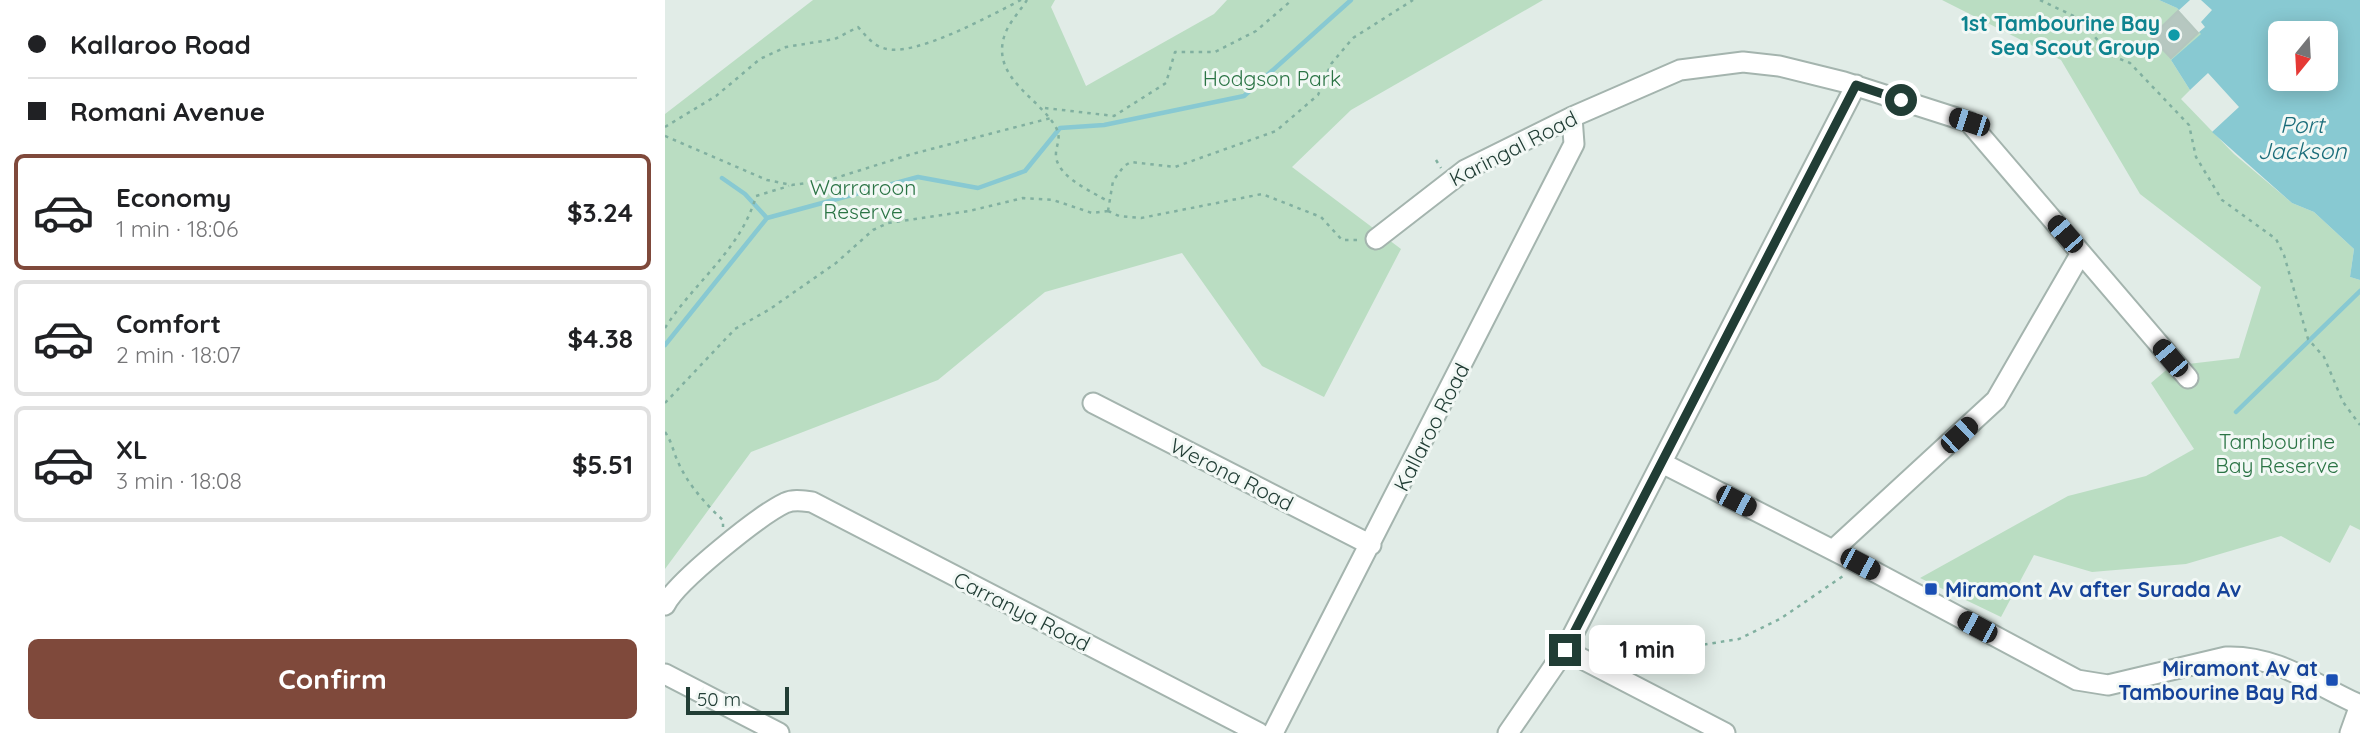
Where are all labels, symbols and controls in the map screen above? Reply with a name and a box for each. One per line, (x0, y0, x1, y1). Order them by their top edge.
place label: 1st Tambourine Bay Sea Scout Group (1961, 10, 2160, 60)
north arrow (2268, 21, 2338, 91)
map controls (2268, 21, 2338, 91)
marker: 1st Tambourine Bay Sea Scout Group (2166, 27, 2182, 43)
text: Kallaroo Road (70, 28, 251, 61)
park label: Hodgson Park (1203, 65, 1341, 91)
route start (1885, 84, 1917, 116)
text: Romani Avenue (70, 95, 265, 128)
street label: Karingal Road (1445, 105, 1581, 191)
car (1946, 106, 1993, 138)
water label: Port Jackson (2257, 110, 2347, 165)
park label: Warraroon Reserve (810, 174, 916, 224)
icon: car (32, 181, 95, 244)
text: Economy (116, 181, 231, 214)
text: $3.24 (567, 196, 633, 229)
car (2044, 211, 2087, 257)
text: 1 min · 18:06 (116, 214, 238, 243)
icon: car (32, 307, 95, 370)
text: Comfort (116, 307, 221, 340)
text: $4.38 (568, 322, 633, 355)
car (2149, 335, 2192, 381)
text: 2 min · 18:07 (116, 340, 241, 369)
street label: Kallaroo Road (1388, 359, 1474, 495)
car (1937, 413, 1982, 457)
park label: Tambourine Bay Reserve (2215, 428, 2339, 478)
street label: Werona Road (1166, 432, 1298, 516)
icon: car (32, 433, 95, 496)
text: XL (116, 433, 148, 466)
text: $5.51 (572, 448, 633, 481)
text: 3 min · 18:08 (116, 466, 242, 495)
car (1713, 482, 1760, 520)
car (1837, 545, 1884, 583)
street label: Carranya Road (949, 565, 1095, 657)
place label: Miramont Av after Surada Av (1945, 576, 2241, 602)
marker: Miramont Av after Surada Av (1923, 581, 1939, 597)
car (1954, 608, 2001, 646)
callout: 1 min (1590, 626, 1705, 674)
route end (1549, 634, 1581, 666)
text: 1 min (1619, 635, 1675, 664)
button: Confirm (28, 639, 637, 719)
place label: Miramont Av at Tambourine Bay Rd (2118, 655, 2318, 705)
marker: Miramont Av at Tambourine Bay Rd (2324, 672, 2340, 688)
scale bar (686, 684, 789, 716)
text: 50 m (697, 687, 741, 711)

